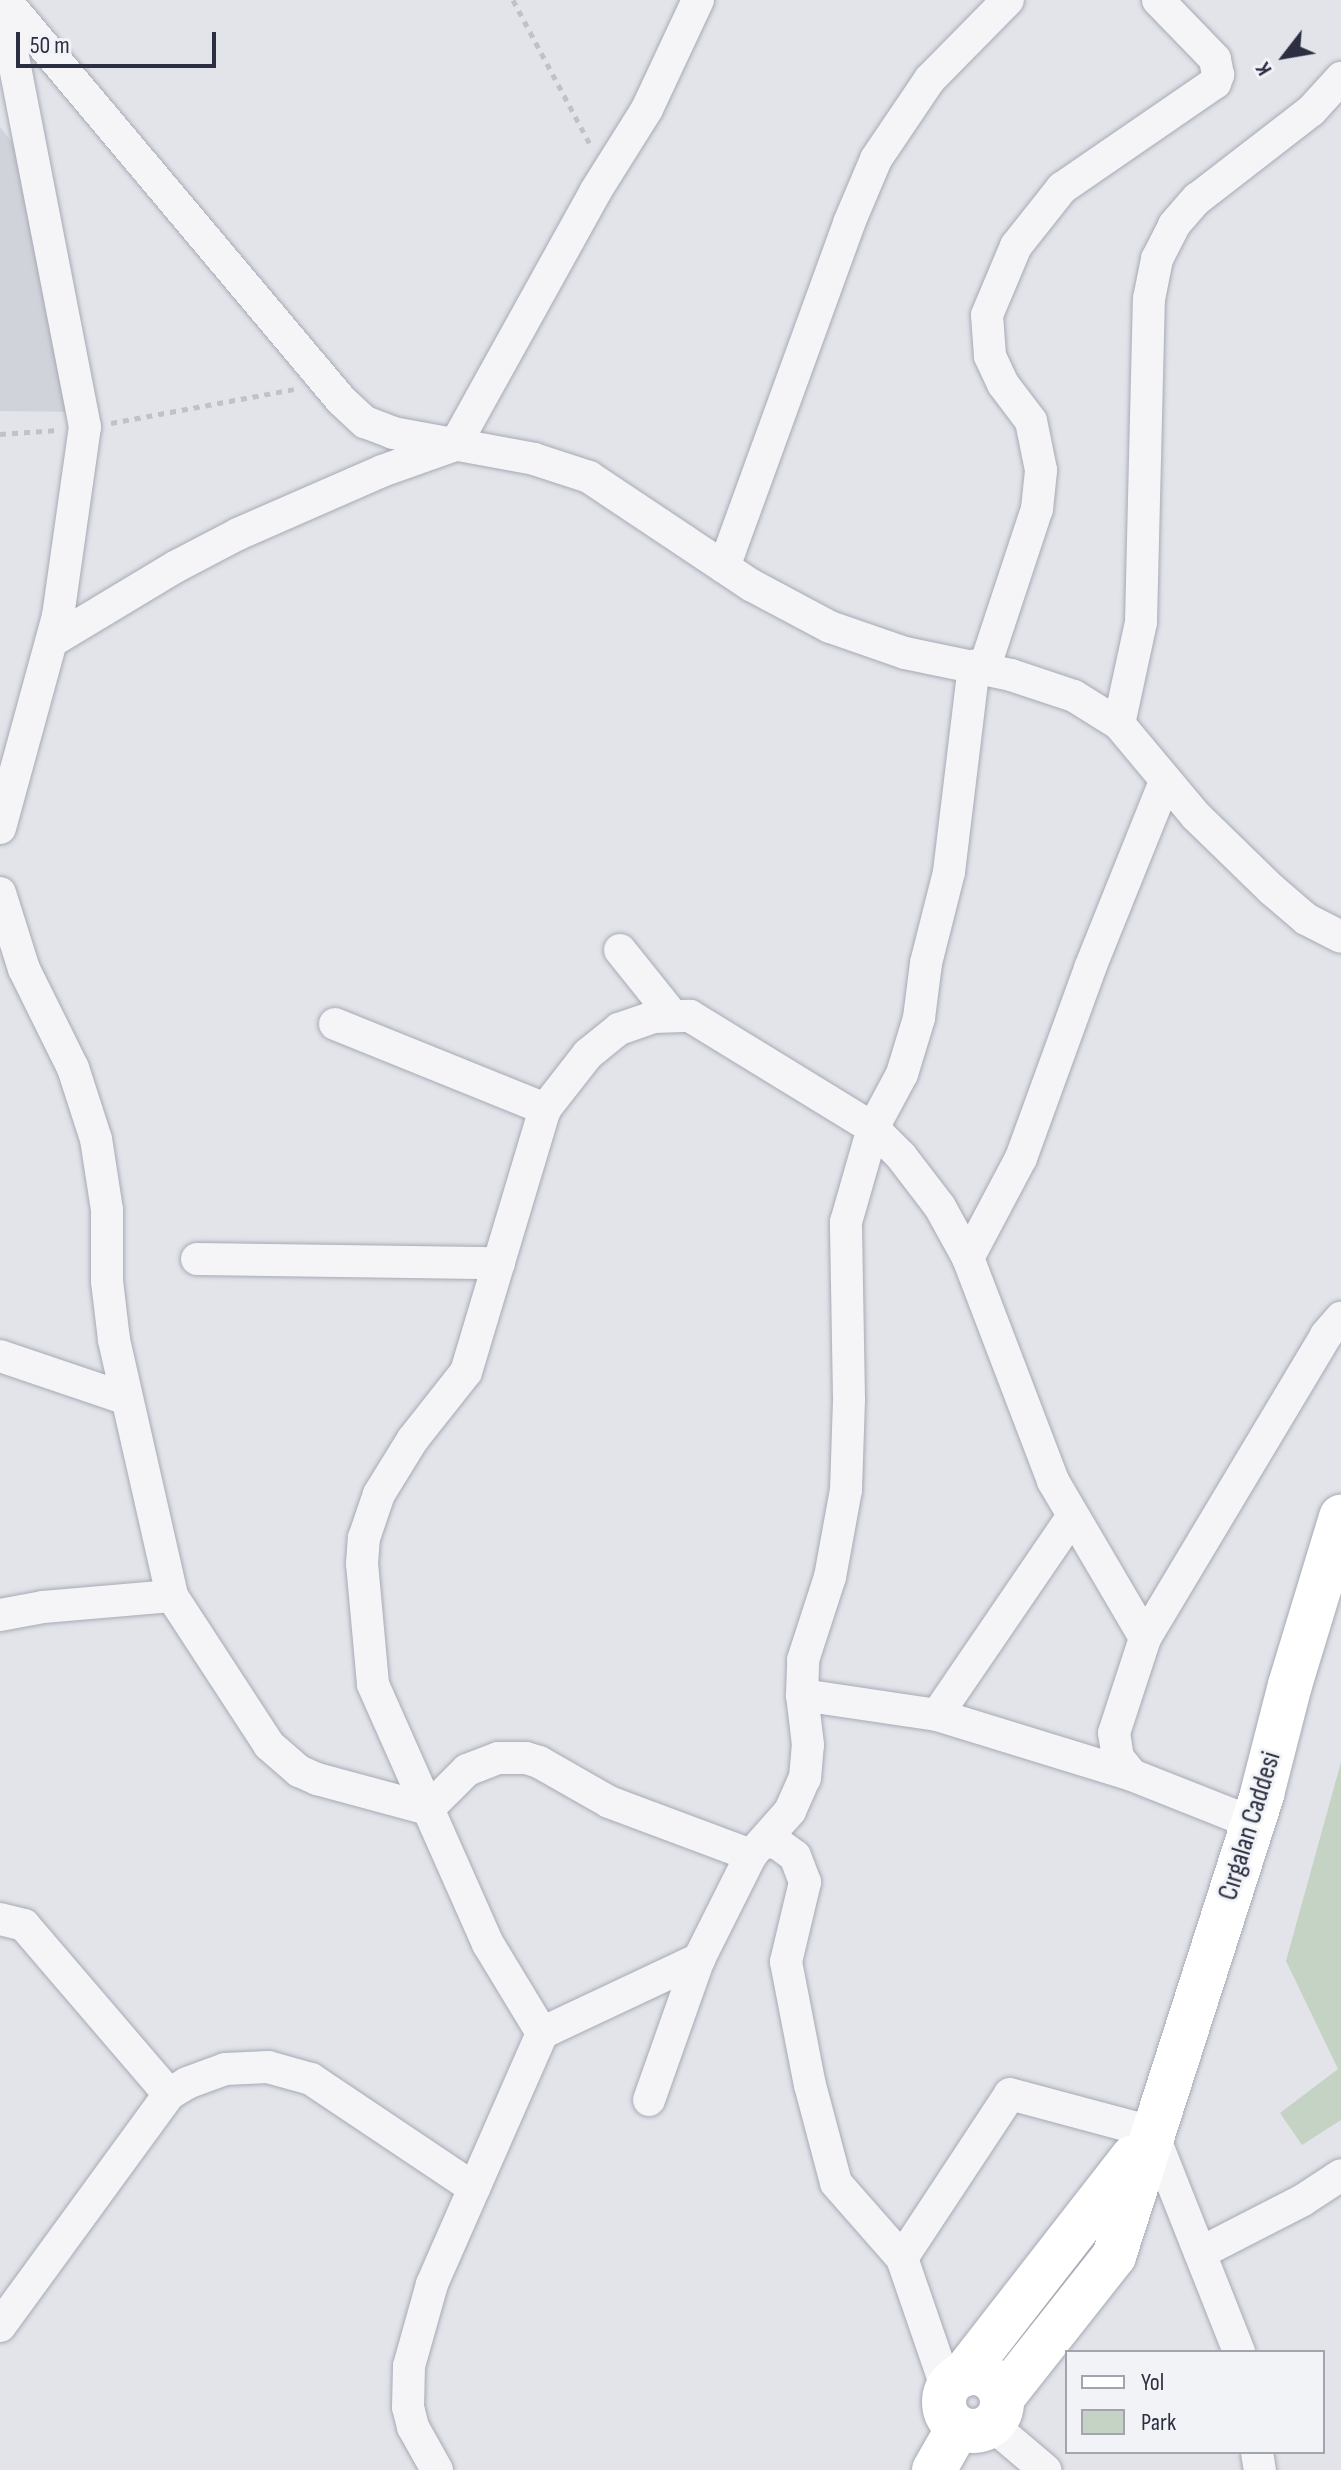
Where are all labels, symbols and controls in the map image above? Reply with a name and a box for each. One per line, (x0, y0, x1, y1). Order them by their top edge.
scale bar (20, 16, 220, 66)
north arrow (1245, 16, 1325, 96)
text: 50 m (30, 31, 70, 60)
text: K (1250, 57, 1278, 80)
street label: Cırgalan Caddesi (1211, 1748, 1289, 1904)
legend (1065, 2350, 1325, 2454)
text: Yol (1141, 2368, 1164, 2397)
text: Park (1141, 2408, 1176, 2437)

